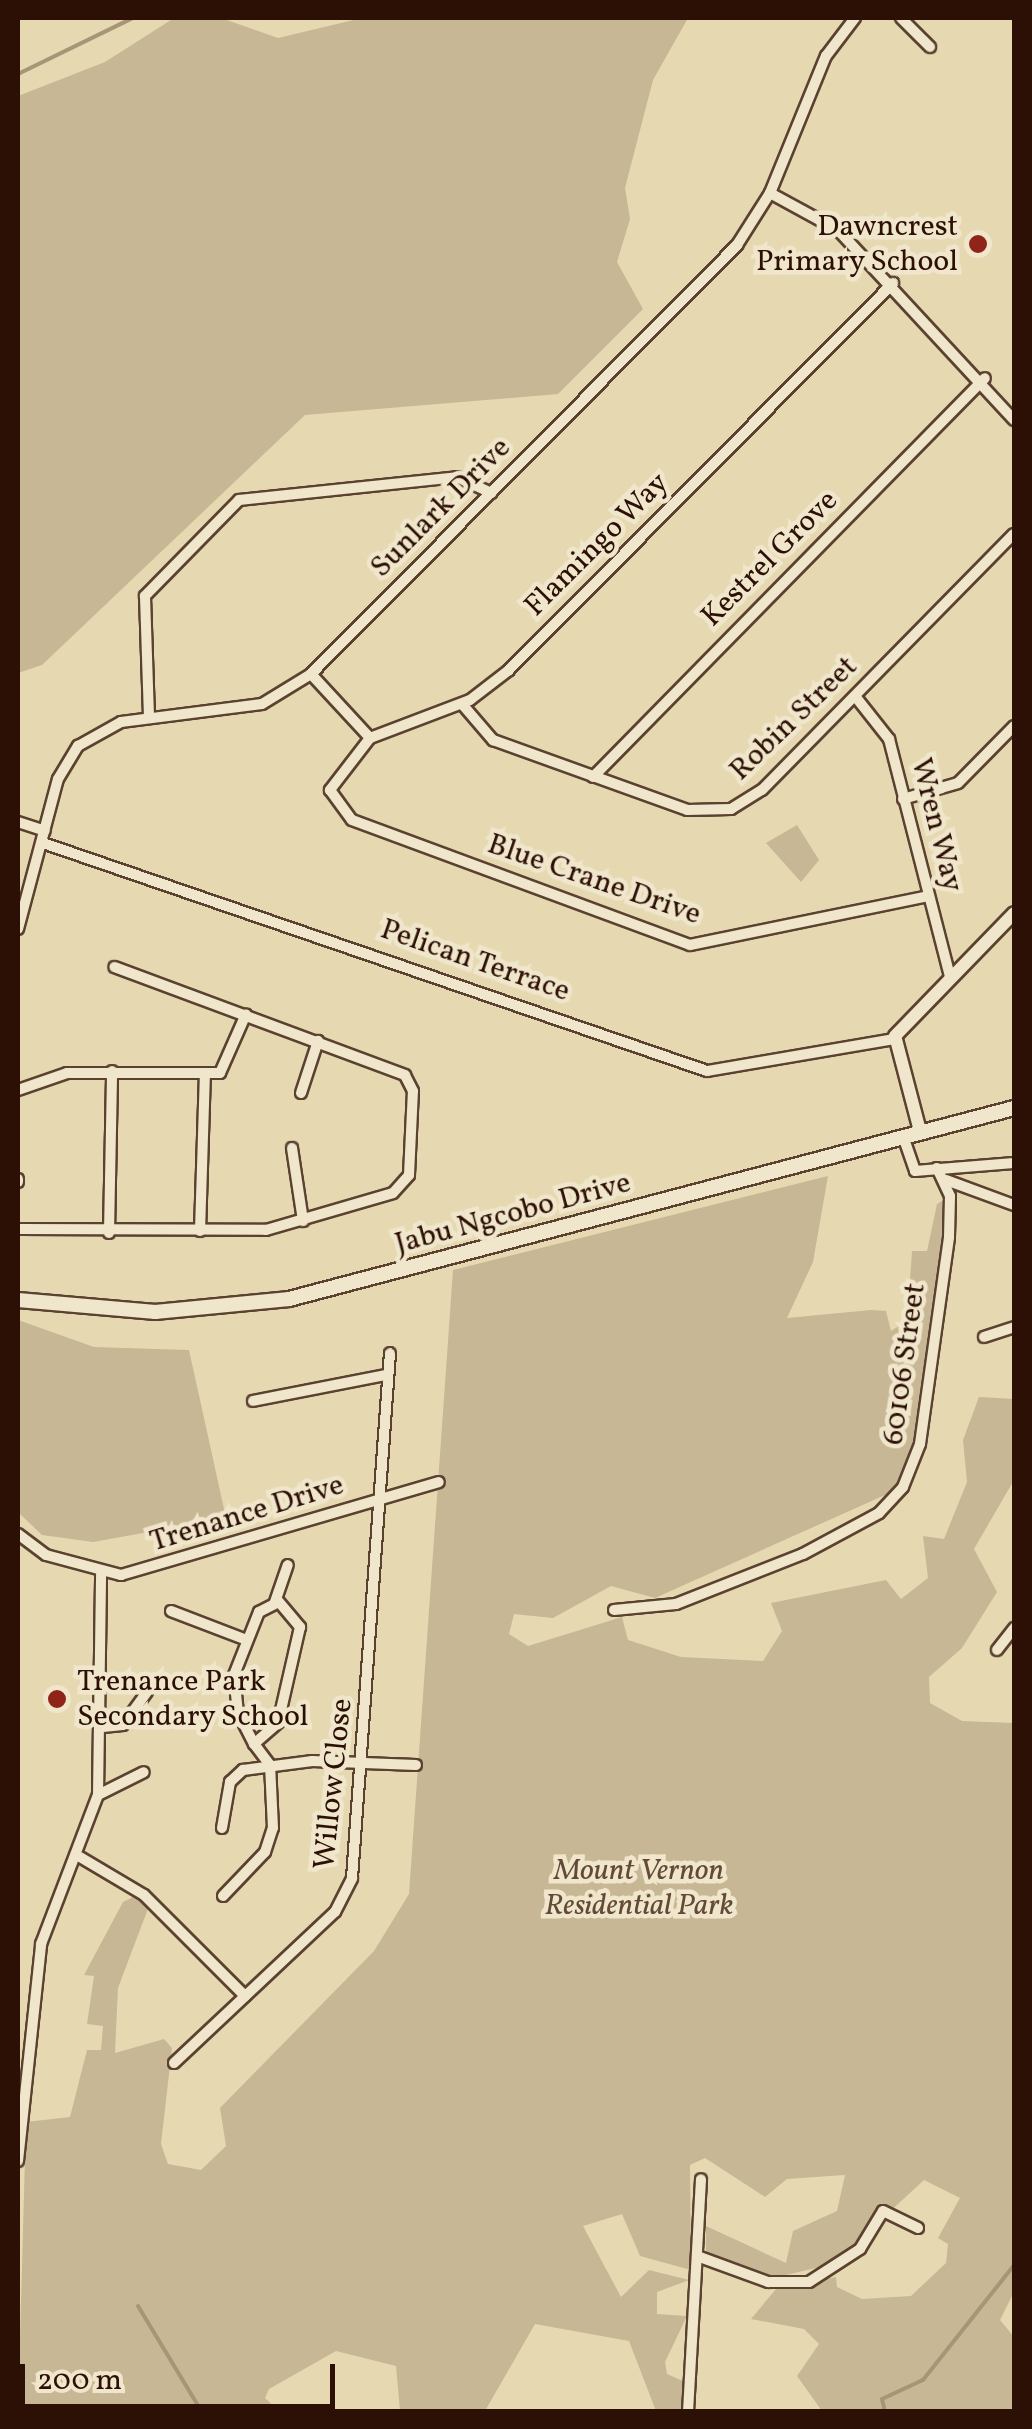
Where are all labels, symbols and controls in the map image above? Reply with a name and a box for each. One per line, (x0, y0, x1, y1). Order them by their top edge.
place label: Dawncrest Primary School (755, 209, 958, 280)
marker: Dawncrest Primary School (967, 233, 989, 255)
street label: Sunlark Drive (363, 430, 519, 586)
street label: Flamingo Way (517, 465, 677, 625)
street label: Kestrel Grove (694, 483, 846, 635)
street label: Robin Street (723, 649, 865, 789)
street label: Wren Way (902, 754, 970, 896)
street label: Blue Crane Drive (483, 827, 705, 933)
street label: Pelican Terrace (375, 912, 575, 1010)
street label: Jabu Ngcobo Drive (391, 1165, 635, 1263)
street label: 60106 Street (876, 1281, 934, 1447)
street label: Trenance Drive (146, 1467, 348, 1561)
place label: Trenance Park Secondary School (77, 1664, 309, 1734)
marker: Trenance Park Secondary School (46, 1688, 68, 1710)
street label: Willow Close (307, 1696, 361, 1872)
park label: Mount Vernon Residential Park (545, 1853, 733, 1924)
scale bar (25, 2344, 340, 2406)
text: 200 m (37, 2360, 122, 2402)

